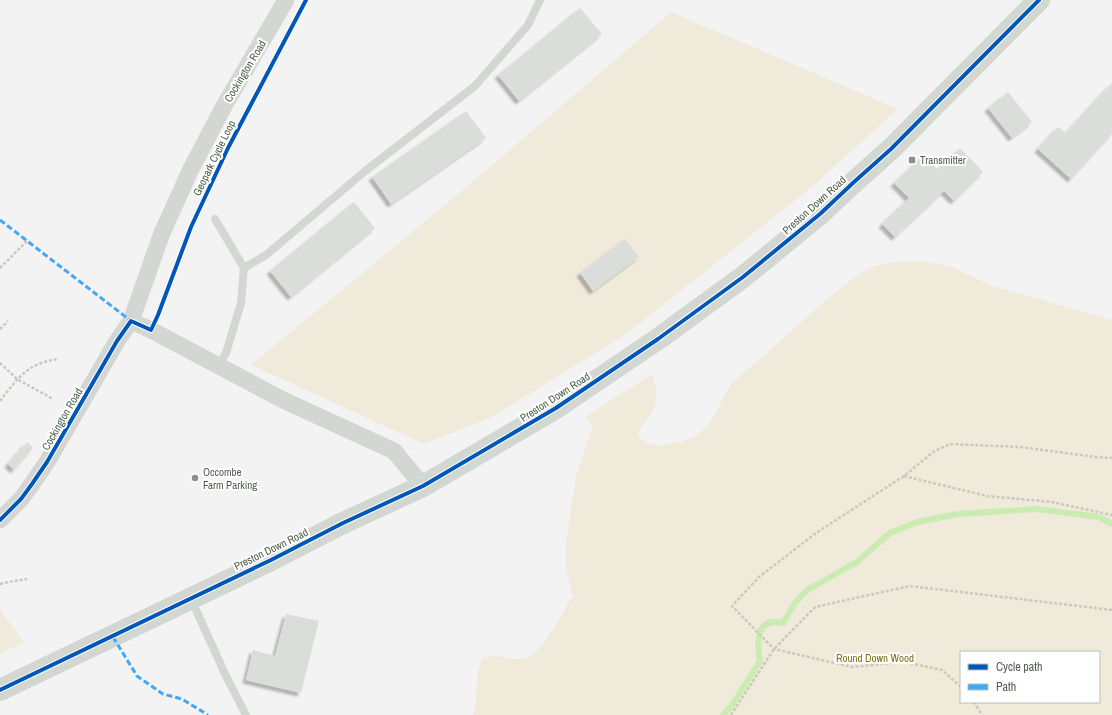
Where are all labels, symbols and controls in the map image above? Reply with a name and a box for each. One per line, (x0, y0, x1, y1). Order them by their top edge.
street label: Cockington Road (221, 38, 269, 104)
street label: Geopark Cycle Loop (190, 118, 238, 198)
place label: Transmitter (920, 153, 966, 167)
marker: Transmitter (907, 155, 917, 165)
street label: Preston Down Road (779, 173, 849, 237)
street label: Preston Down Road (517, 369, 593, 425)
street label: Cockington Road (39, 385, 85, 453)
place label: Occombe Farm Parking (203, 465, 257, 492)
marker: Occombe Farm Parking (190, 473, 200, 483)
street label: Preston Down Road (232, 525, 310, 573)
park label: Round Down Wood (836, 651, 914, 665)
legend (960, 651, 1100, 703)
text: Cycle path (996, 659, 1043, 675)
text: Path (996, 679, 1016, 695)

